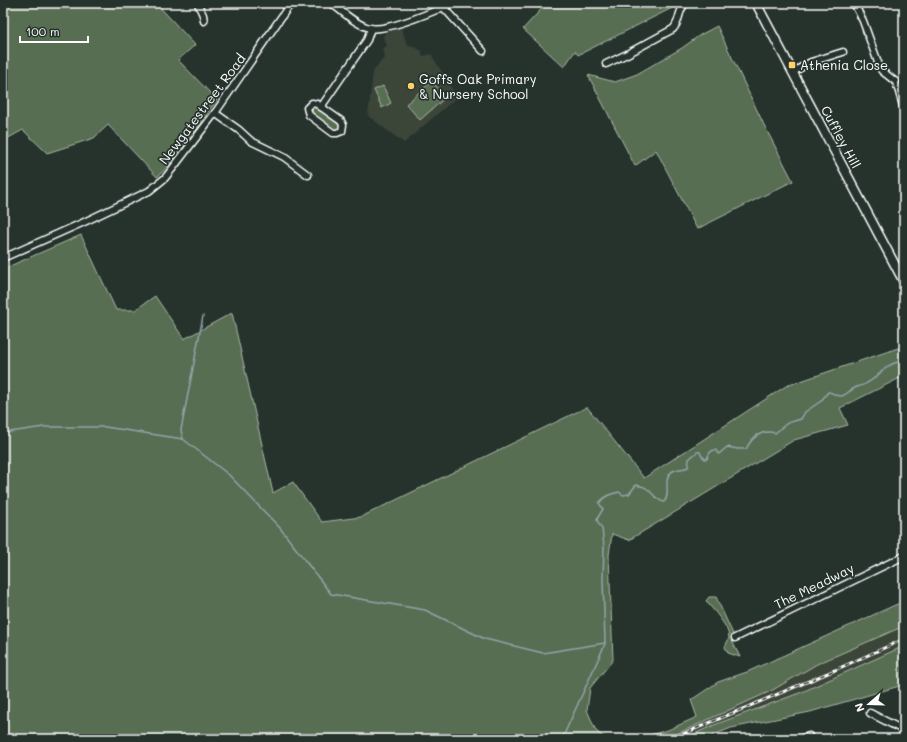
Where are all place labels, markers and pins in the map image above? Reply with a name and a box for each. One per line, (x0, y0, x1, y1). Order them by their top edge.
place label: Athenia Close (800, 56, 888, 73)
marker: Athenia Close (787, 60, 797, 70)
place label: Goffs Oak Primary & Nursery School (419, 70, 537, 102)
marker: Goffs Oak Primary & Nursery School (406, 81, 416, 91)

